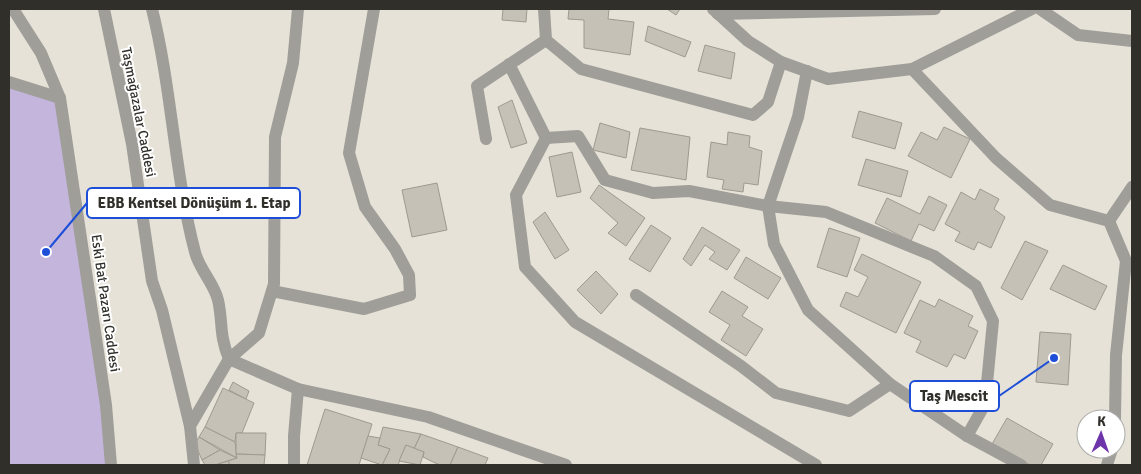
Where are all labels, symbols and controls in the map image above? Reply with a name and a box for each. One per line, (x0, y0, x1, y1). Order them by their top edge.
street label: Taşmağazalar Caddesi (118, 46, 159, 178)
callout: EBB Kentsel Dönüşüm 1. Etap (87, 188, 300, 218)
text: EBB Kentsel Dönüşüm 1. Etap (98, 194, 290, 212)
street label: Eski Bat Pazarı Caddesi (87, 233, 124, 373)
callout: Taş Mescit (910, 381, 999, 411)
text: Taş Mescit (920, 387, 988, 405)
north arrow (1076, 409, 1126, 459)
text: K (1097, 413, 1106, 430)

